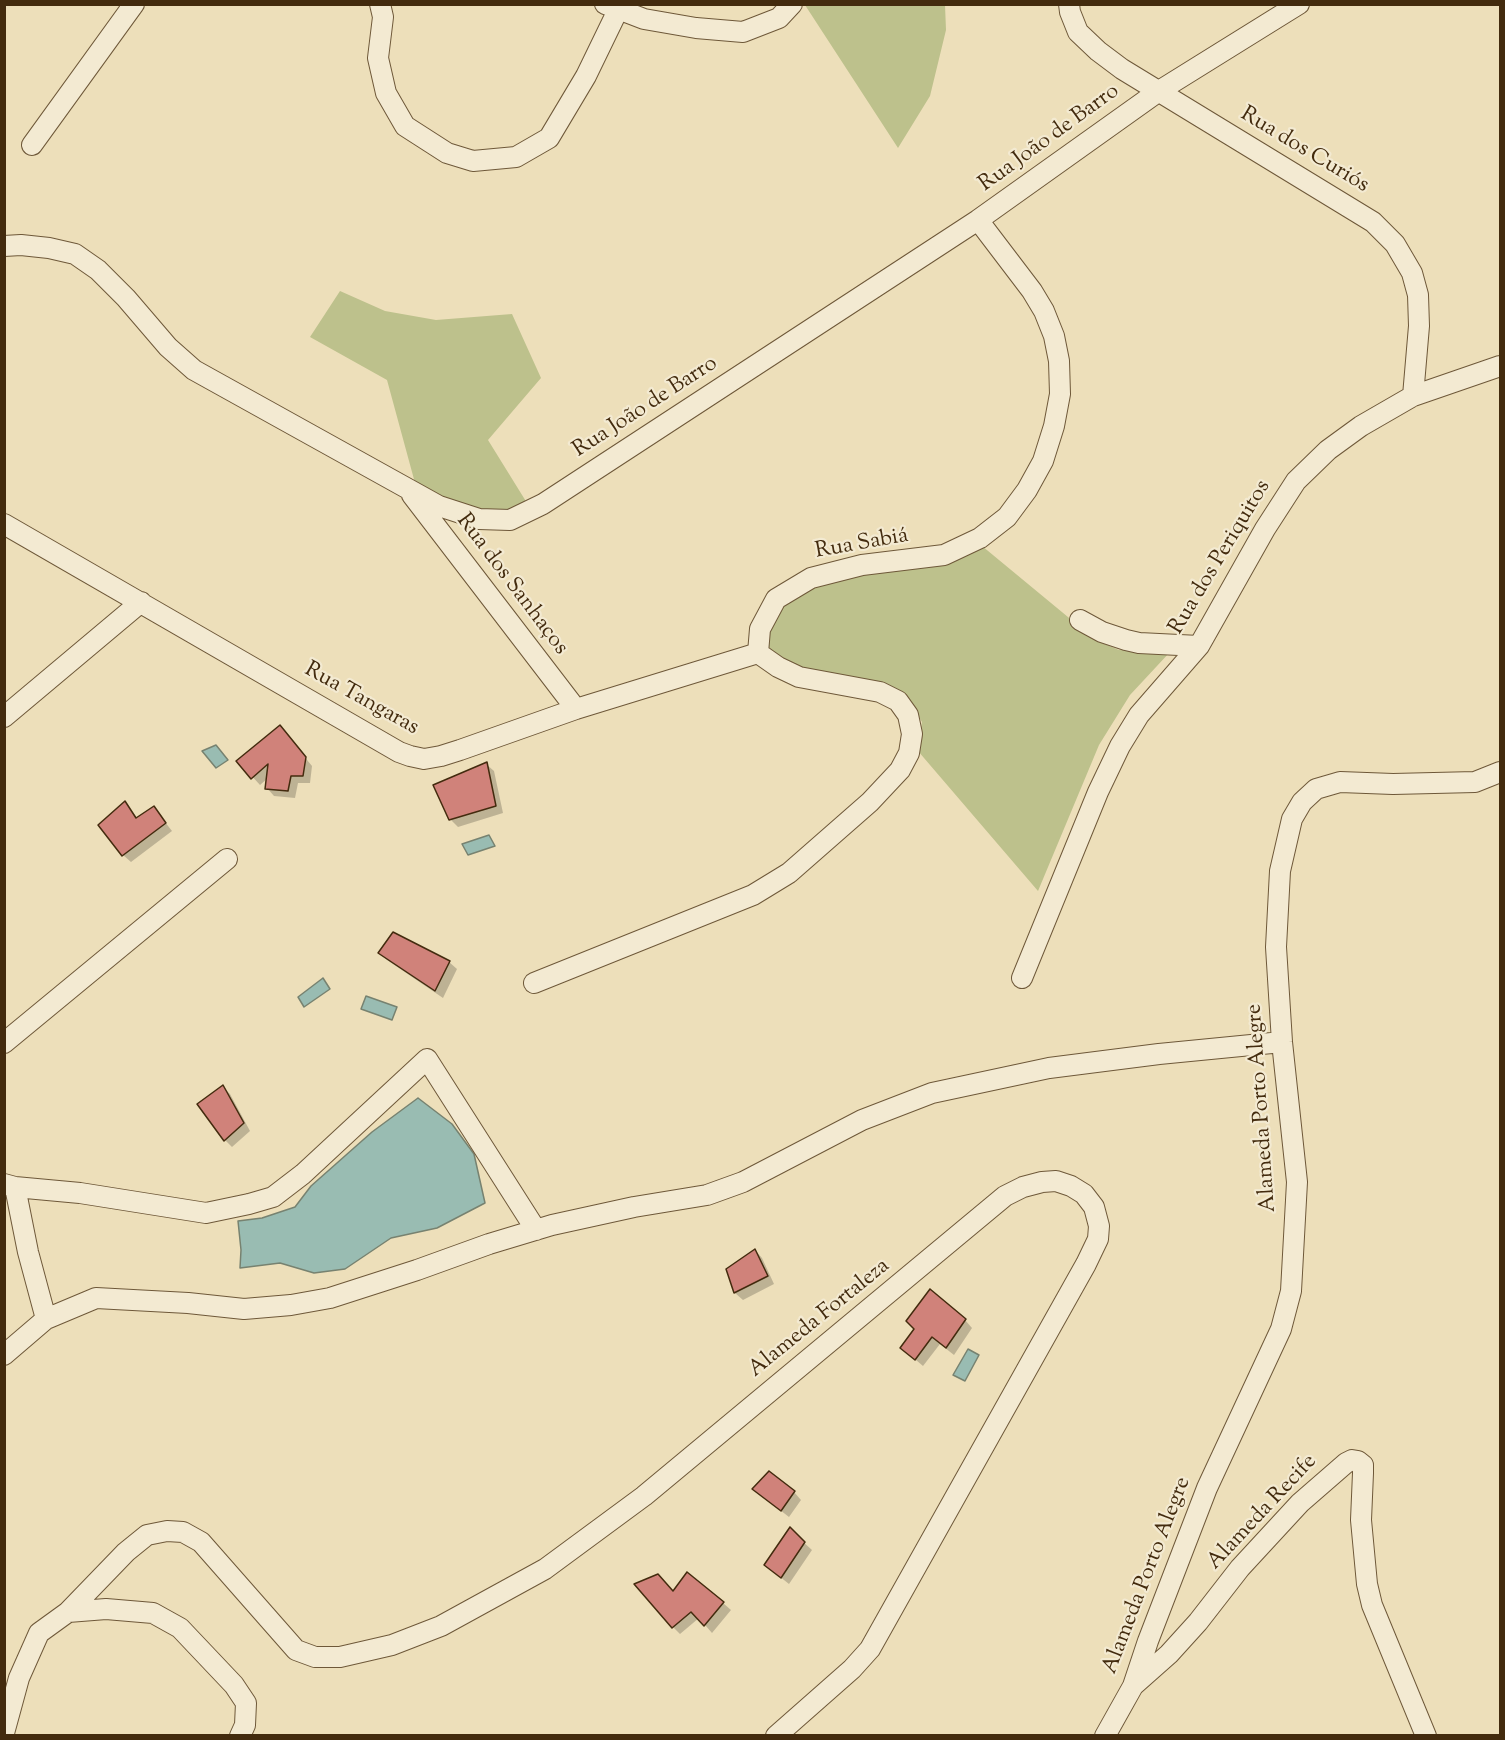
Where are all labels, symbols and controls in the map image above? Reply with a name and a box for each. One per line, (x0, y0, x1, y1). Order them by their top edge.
street label: Rua João de Barro (975, 79, 1125, 199)
street label: Rua dos Curiós (1235, 102, 1373, 200)
street label: Rua João de Barro (569, 351, 723, 465)
street label: Rua dos Periquitos (1165, 476, 1277, 640)
street label: Rua dos Sanhaços (449, 509, 573, 661)
street label: Rua Sabiá (813, 524, 911, 566)
street label: Rua Tangaras (299, 658, 423, 742)
street label: Alameda Porto Alegre (1243, 1003, 1283, 1213)
street label: Alameda Fortaleza (744, 1254, 896, 1384)
street label: Alameda Recife (1203, 1450, 1323, 1576)
street label: Alameda Porto Alegre (1098, 1474, 1198, 1678)

